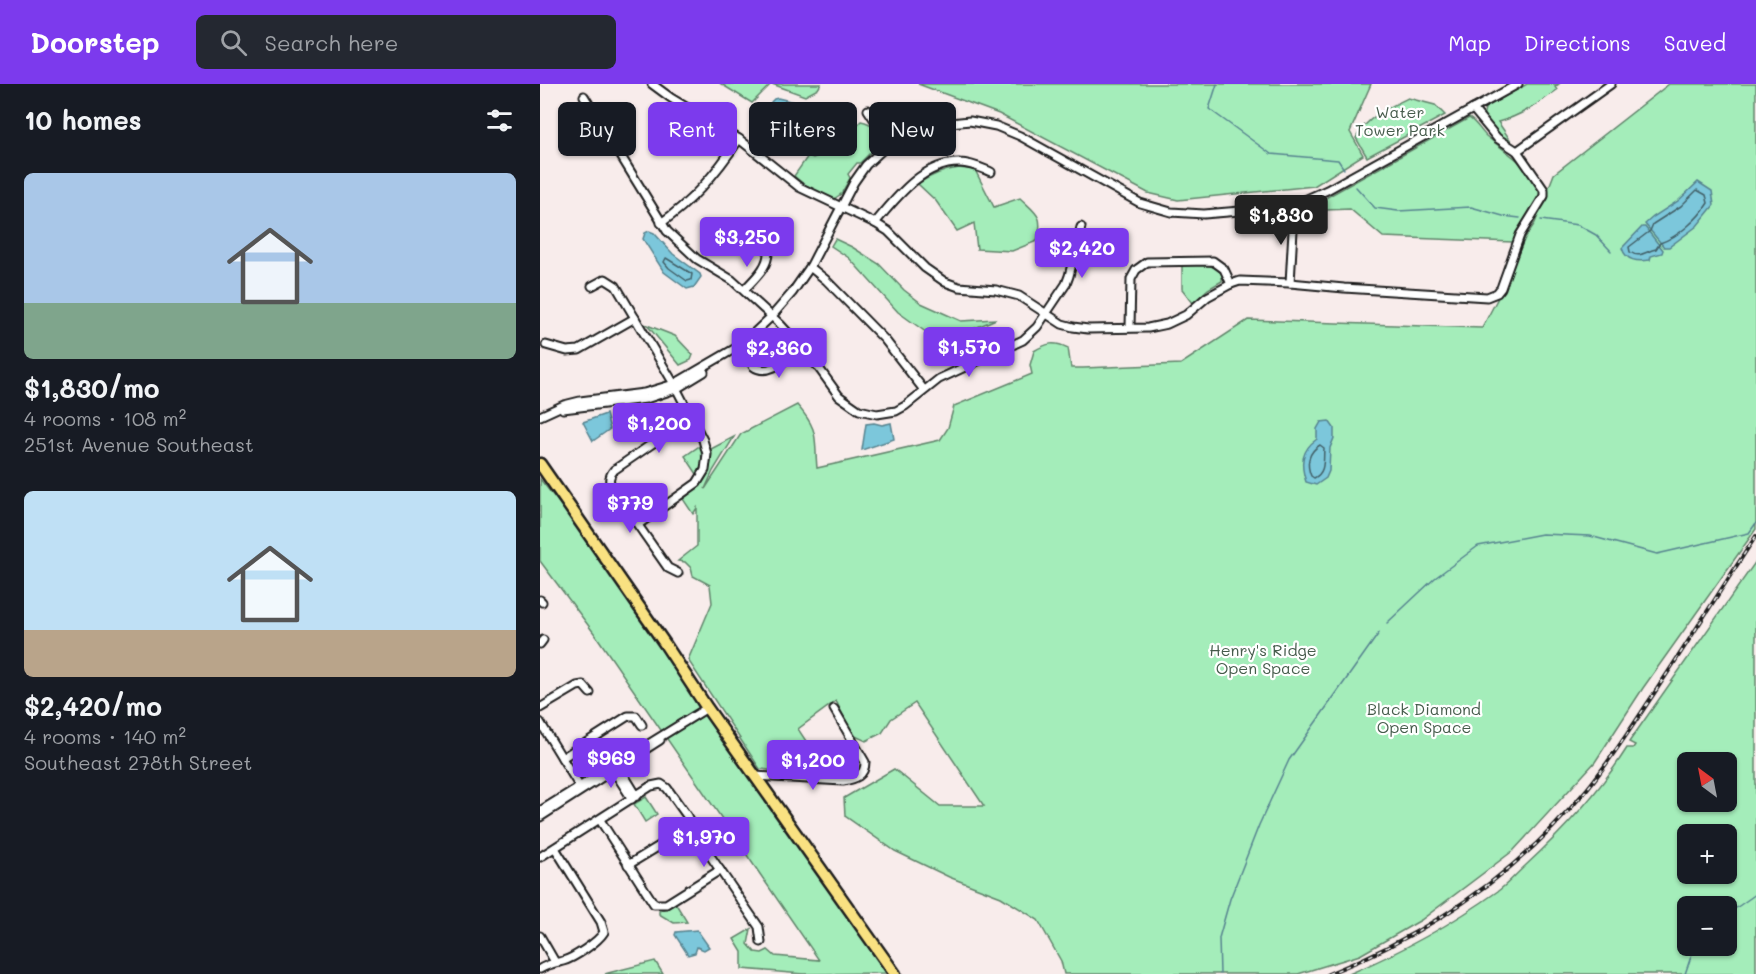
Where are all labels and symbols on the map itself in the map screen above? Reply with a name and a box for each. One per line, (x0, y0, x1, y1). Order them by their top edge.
park label: Water Tower Park (1355, 101, 1445, 140)
pin: $1,830 (1232, 195, 1330, 246)
pin: $3,250 (698, 217, 796, 268)
pin: $2,420 (1033, 228, 1131, 279)
pin: $1,570 (920, 327, 1018, 378)
pin: $2,360 (730, 328, 828, 379)
pin: $1,200 (610, 403, 708, 454)
pin: $779 (594, 483, 666, 534)
park label: Henry's Ridge Open Space (1209, 639, 1317, 678)
park label: Black Diamond Open Space (1367, 698, 1481, 737)
pin: $969 (575, 738, 647, 789)
pin: $1,200 (764, 740, 862, 791)
north arrow (1677, 752, 1737, 812)
pin: $1,970 (655, 817, 753, 868)

